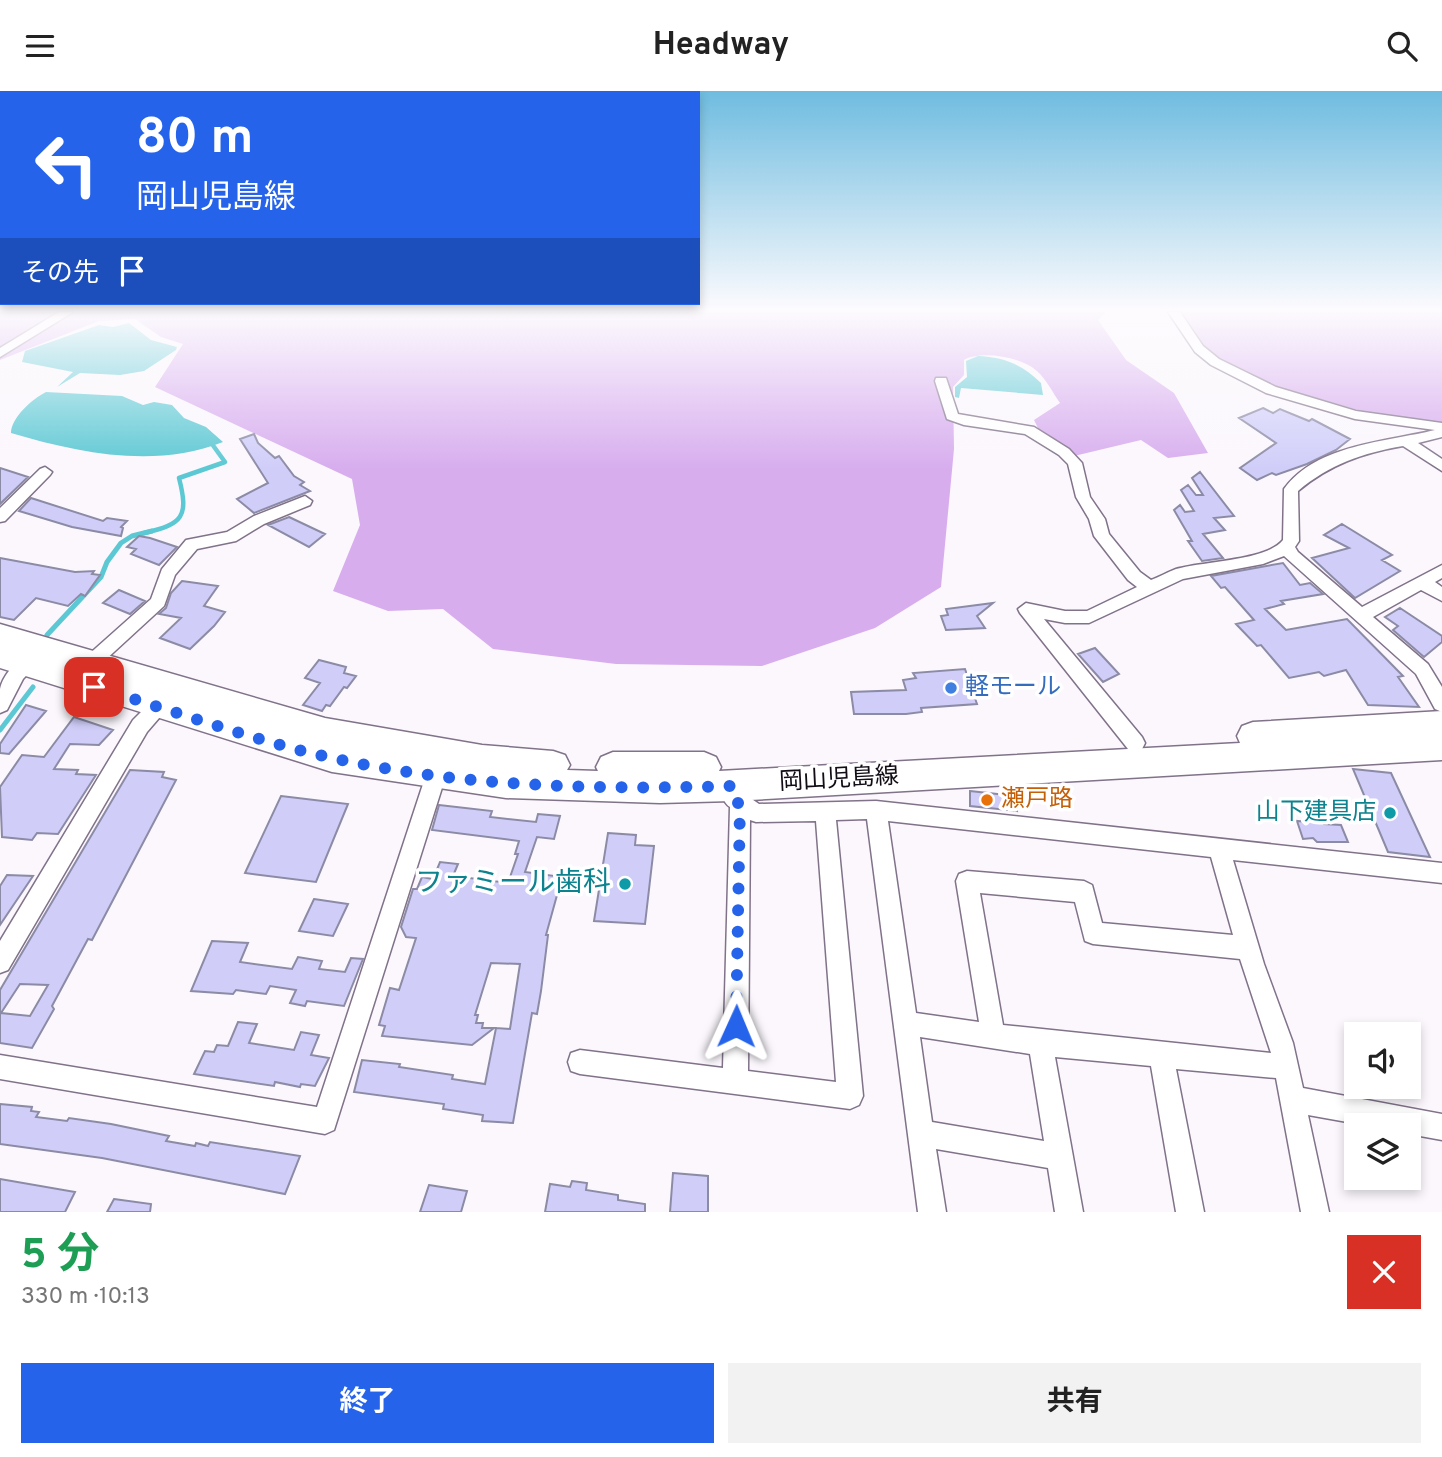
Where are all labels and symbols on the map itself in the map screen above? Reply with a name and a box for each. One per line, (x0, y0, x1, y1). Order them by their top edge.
pin (64, 657, 124, 717)
place label: 軽モール (965, 673, 1061, 703)
marker: 軽モール (943, 680, 959, 696)
street label: 岡山児島線 (778, 762, 900, 798)
place label: 瀬戸路 (1001, 785, 1073, 815)
marker: 瀬戸路 (979, 792, 995, 808)
place label: 山下建具店 (1256, 798, 1376, 828)
marker: 山下建具店 (1382, 805, 1398, 821)
place label: ファミール歯科 (415, 866, 611, 902)
marker: ファミール歯科 (617, 876, 633, 892)
position arrow (699, 989, 773, 1063)

